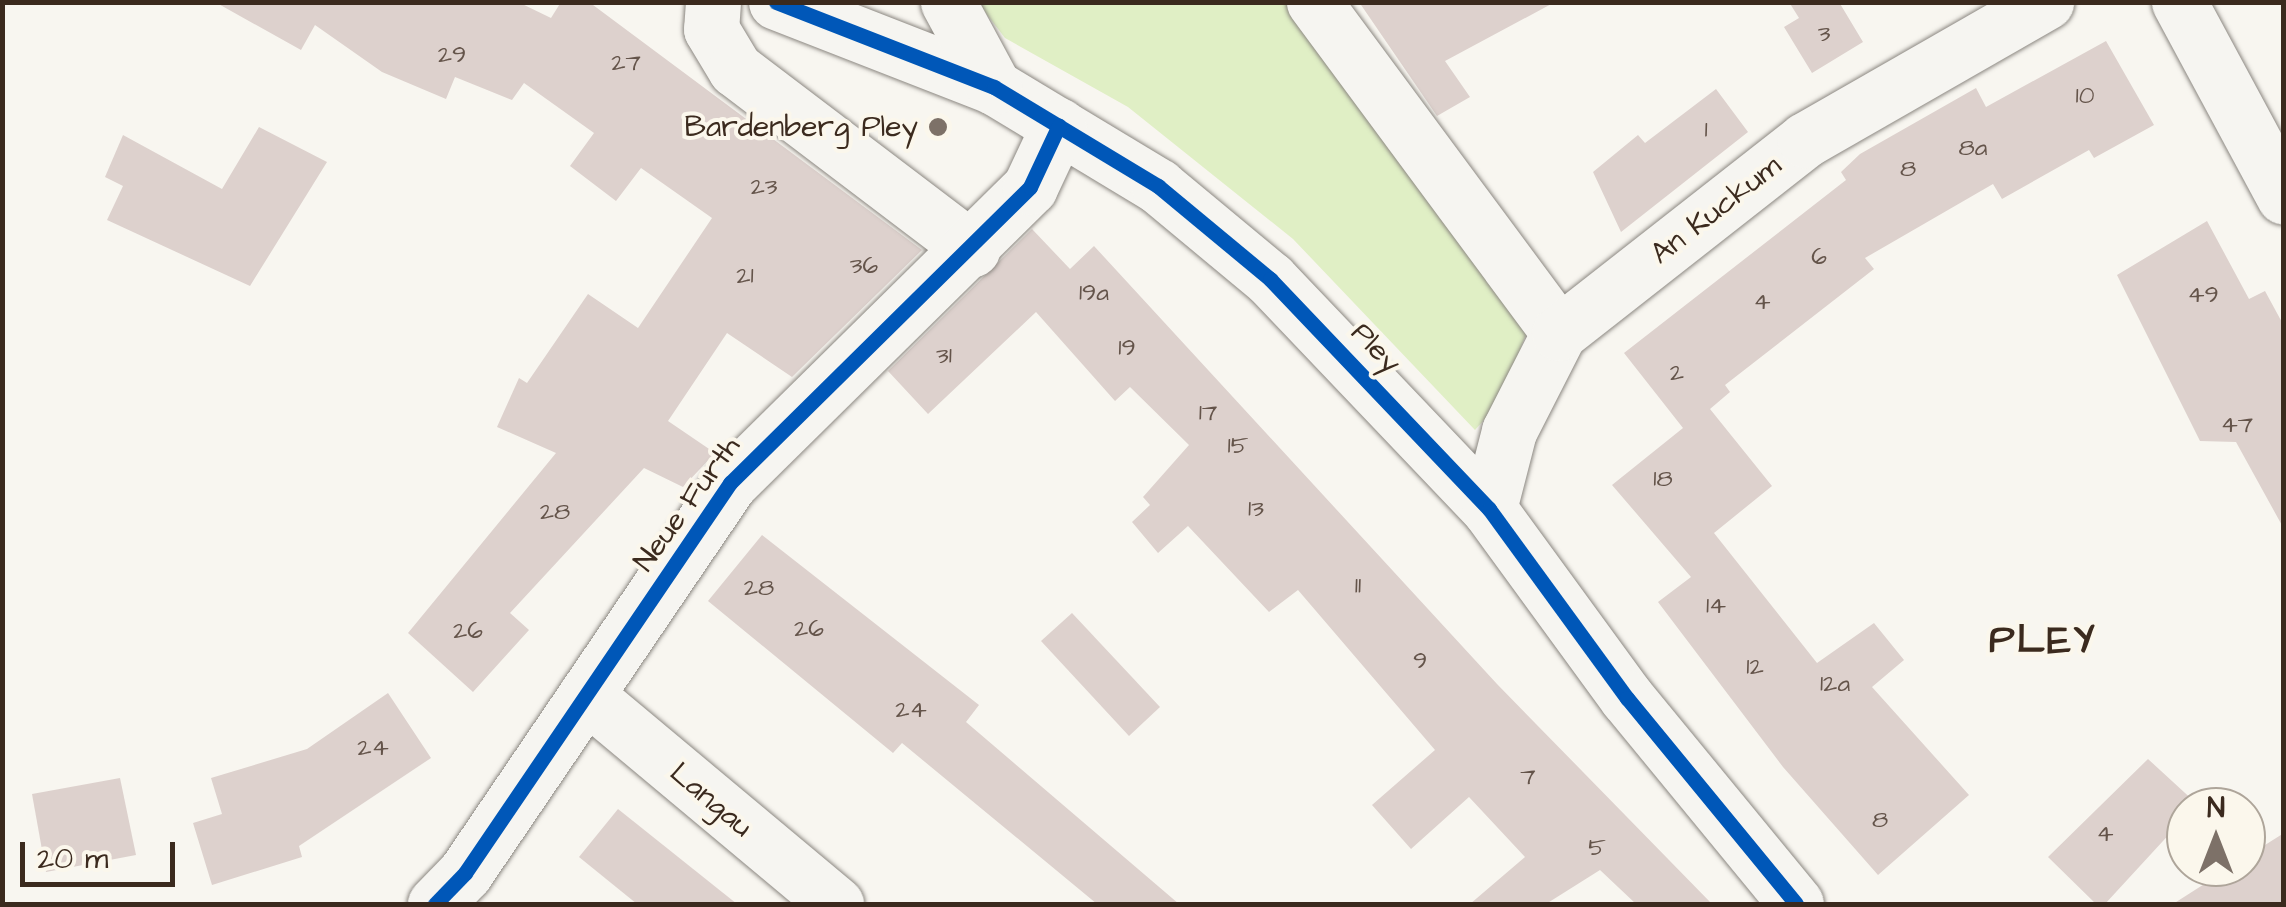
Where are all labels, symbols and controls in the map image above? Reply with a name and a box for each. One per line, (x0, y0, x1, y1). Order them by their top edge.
house number: 3 (1818, 19, 1830, 49)
house number: 29 (438, 40, 466, 70)
house number: 27 (611, 48, 641, 78)
house number: 10 (2076, 81, 2094, 111)
place label: Bardenberg Pley (685, 109, 918, 145)
house number: 1 (1704, 115, 1708, 145)
marker: Bardenberg Pley (927, 116, 949, 138)
house number: 8a (1959, 133, 1987, 163)
street label: An Kuckum (1644, 148, 1788, 272)
house number: 8 (1900, 154, 1916, 184)
house number: 23 (750, 172, 778, 202)
house number: 6 (1811, 242, 1827, 272)
house number: 36 (850, 251, 878, 281)
house number: 21 (736, 261, 754, 291)
house number: 19a (1079, 278, 1109, 308)
house number: 49 (2187, 280, 2219, 310)
house number: 4 (1753, 287, 1771, 317)
street label: Pley (1343, 315, 1409, 381)
house number: 19 (1118, 333, 1136, 363)
house number: 31 (936, 341, 952, 371)
house number: 2 (1670, 358, 1684, 388)
house number: 17 (1199, 398, 1217, 428)
house number: 47 (2221, 410, 2253, 440)
street label: Neue Furth (626, 429, 748, 579)
house number: 15 (1228, 431, 1248, 461)
house number: 18 (1653, 464, 1673, 494)
house number: 13 (1248, 494, 1264, 524)
house number: 28 (540, 497, 570, 527)
house number: 11 (1355, 571, 1361, 601)
house number: 28 (744, 573, 774, 603)
house number: 14 (1706, 591, 1726, 621)
house number: 26 (794, 614, 824, 644)
house number: 26 (453, 616, 483, 646)
district label: PLEY (1989, 617, 2097, 665)
house number: 9 (1413, 646, 1427, 676)
house number: 12 (1746, 652, 1764, 682)
house number: 12a (1820, 669, 1850, 699)
house number: 24 (895, 695, 927, 725)
house number: 24 (357, 733, 389, 763)
street label: Langau (662, 755, 760, 845)
house number: 7 (1520, 762, 1536, 792)
north arrow (2166, 787, 2266, 887)
text: N (2207, 789, 2225, 828)
house number: 8 (1872, 805, 1888, 835)
house number: 4 (2096, 819, 2114, 849)
scale bar (25, 822, 180, 884)
house number: 5 (1588, 833, 1606, 863)
text: 20 m (37, 838, 108, 880)

